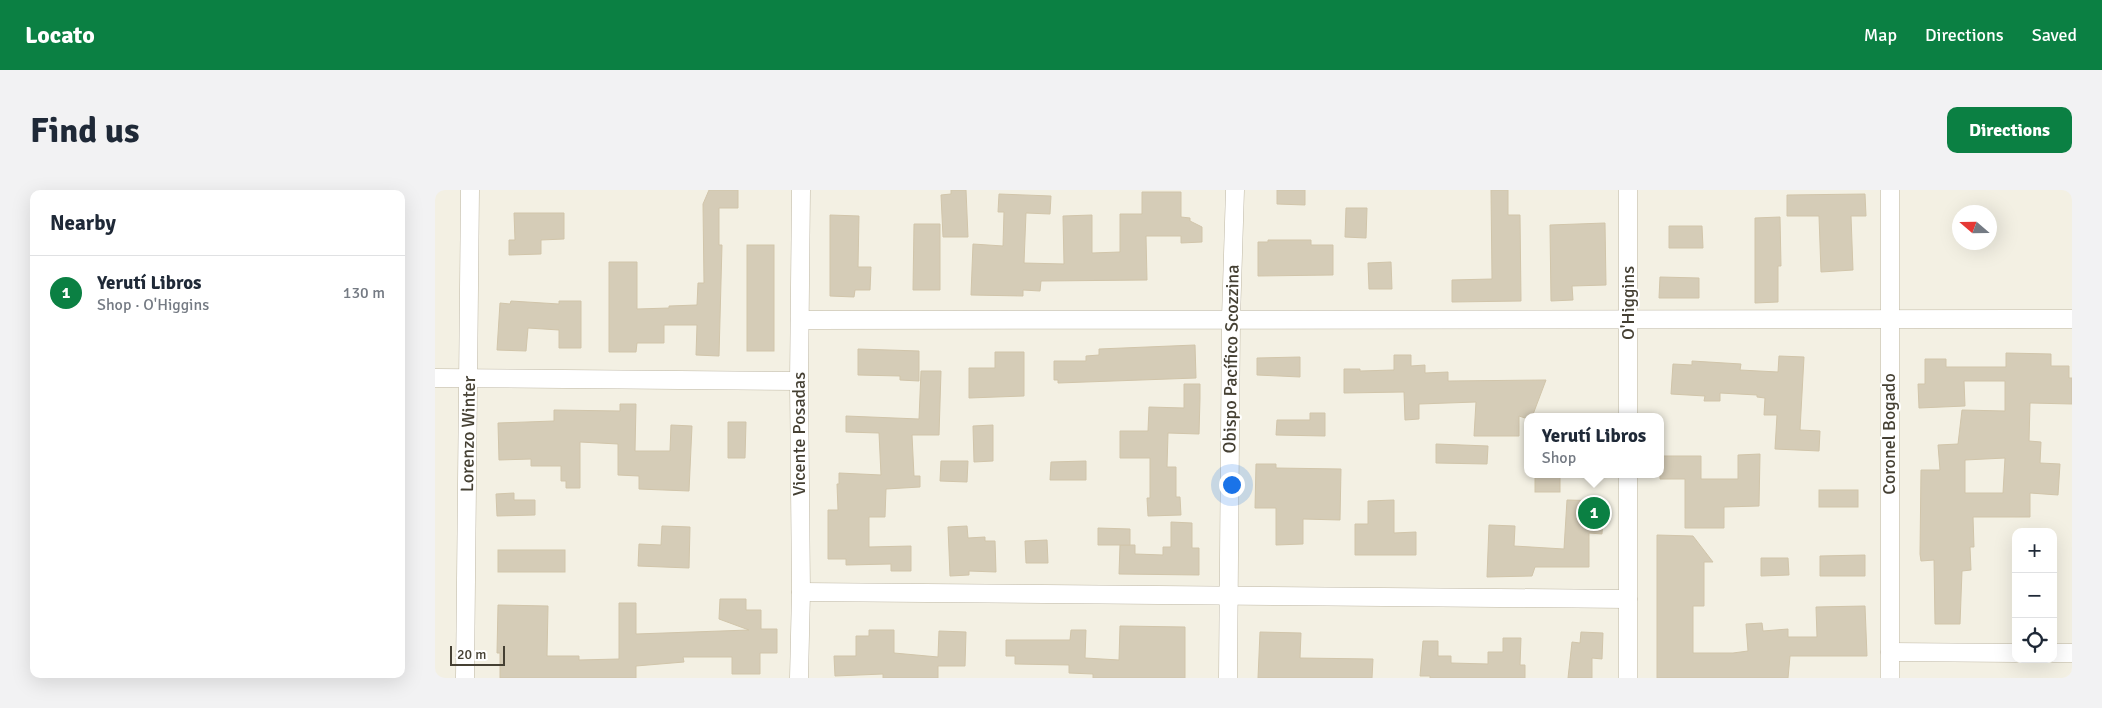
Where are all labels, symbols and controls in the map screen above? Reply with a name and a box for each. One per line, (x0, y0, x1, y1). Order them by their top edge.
text: Locato (25, 20, 95, 50)
text: Map (1864, 24, 1897, 46)
text: Directions (1925, 24, 2004, 46)
text: Saved (2032, 24, 2077, 46)
button: Directions (1947, 107, 2072, 153)
text: Find us (30, 109, 140, 152)
north arrow (1952, 205, 1997, 250)
text: Nearby (50, 210, 116, 236)
street label: Obispo Pacífico Scozzina (1218, 264, 1244, 454)
street label: O'Higgins (1617, 266, 1639, 340)
text: Yerutí Libros (97, 271, 201, 295)
text: 1 (62, 283, 70, 303)
text: 130 m (343, 283, 385, 303)
text: Shop · O'Higgins (97, 295, 209, 315)
street label: Vicente Posadas (788, 372, 810, 496)
street label: Coronel Bogado (1878, 373, 1900, 495)
street label: Lorenzo Winter (456, 375, 480, 492)
popup (1524, 413, 1664, 478)
text: Yerutí Libros (1542, 424, 1646, 448)
text: Shop (1542, 448, 1576, 468)
your location (1219, 472, 1245, 498)
pin: 1 (1578, 494, 1610, 532)
map controls (2012, 528, 2057, 663)
button: + (2012, 528, 2057, 573)
button: − (2012, 573, 2057, 618)
button: locate (2012, 618, 2057, 663)
scale bar (450, 643, 505, 666)
text: 20 m (457, 646, 486, 663)

